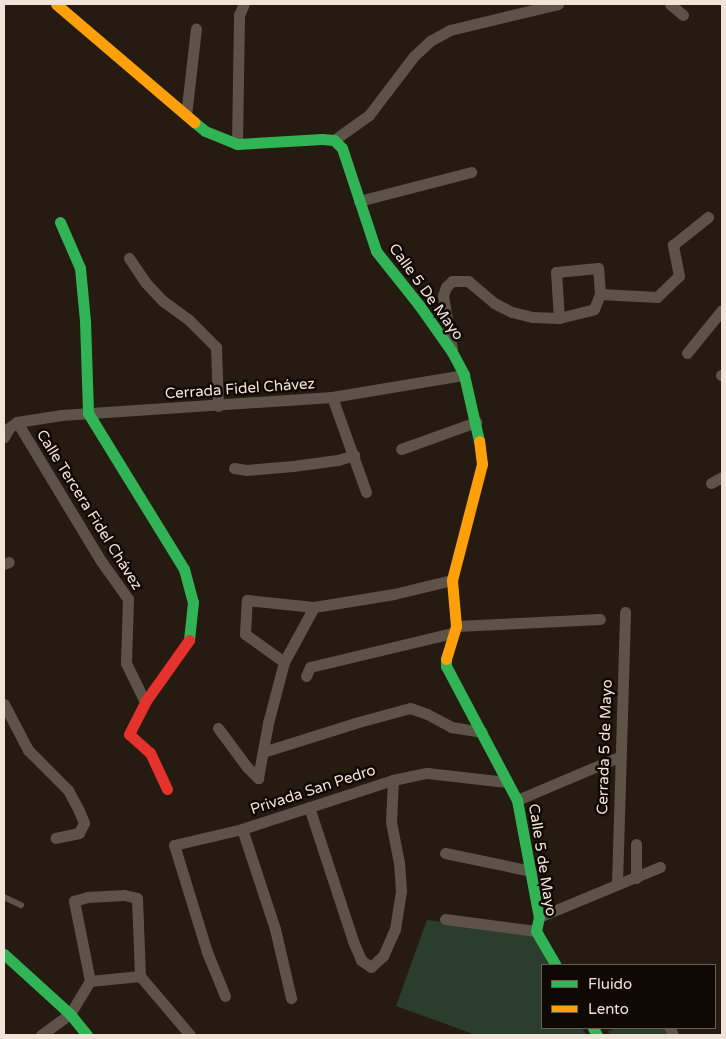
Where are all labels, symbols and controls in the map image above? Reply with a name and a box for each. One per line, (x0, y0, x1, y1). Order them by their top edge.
street label: Calle 5 De Mayo (385, 240, 467, 344)
street label: Cerrada Fidel Chávez (164, 375, 316, 403)
street label: Calle Tercera Fidel Chávez (32, 427, 146, 593)
street label: Cerrada 5 de Mayo (594, 679, 616, 815)
street label: Privada San Pedro (248, 761, 378, 819)
street label: Calle 5 de Mayo (524, 802, 560, 918)
legend (541, 964, 716, 1029)
text: Fluido (588, 975, 632, 993)
text: Lento (588, 1000, 629, 1018)

